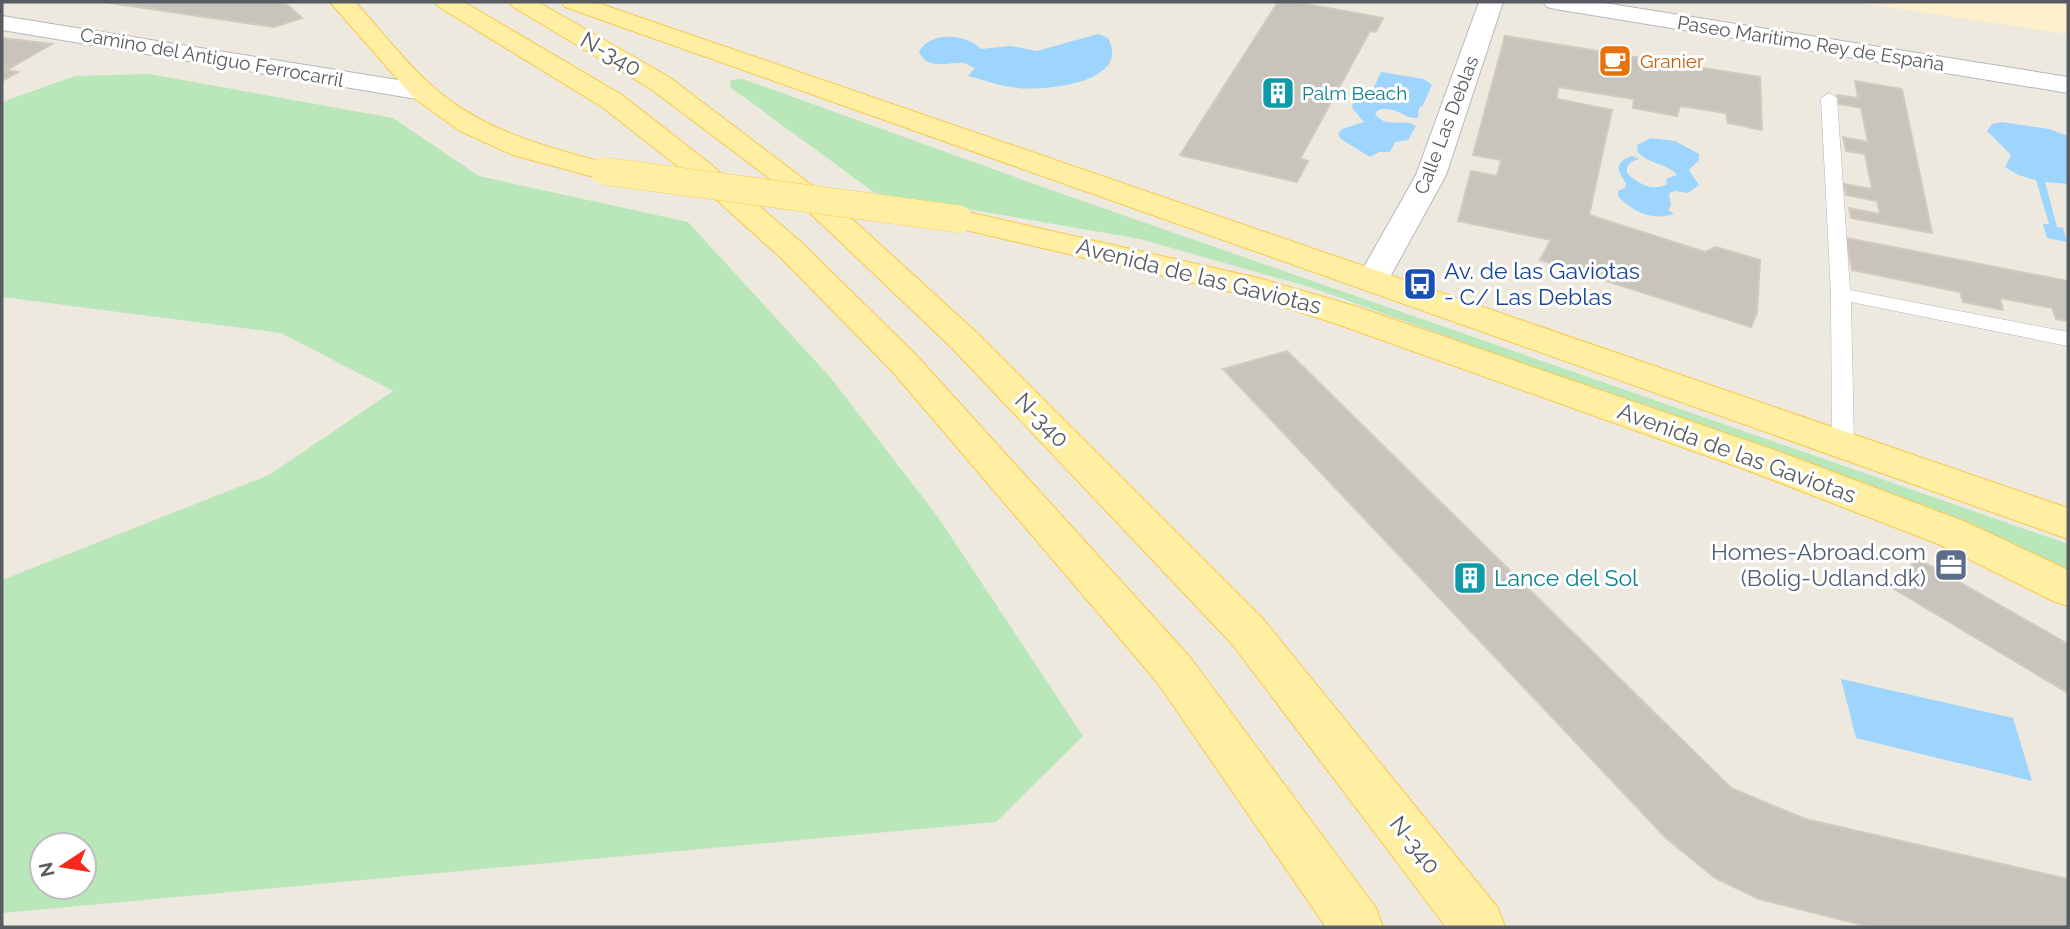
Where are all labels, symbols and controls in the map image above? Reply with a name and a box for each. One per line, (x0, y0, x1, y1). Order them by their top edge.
street label: Paseo Marítimo Rey de España (1676, 11, 1946, 75)
street label: Camino del Antiguo Ferrocarril (79, 23, 346, 91)
street label: N-340 (576, 25, 646, 82)
cafe icon: Granier (1596, 42, 1634, 80)
place label: Granier (1640, 50, 1704, 72)
street label: Calle Las Deblas (1410, 53, 1482, 197)
building icon: Palm Beach (1259, 74, 1297, 112)
place label: Palm Beach (1302, 82, 1407, 104)
street label: Avenida de las Gaviotas (1074, 232, 1324, 319)
place label: Av. de las Gaviotas - C/ Las Deblas (1444, 257, 1640, 310)
bus stop icon: Av. de las Gaviotas - C/ Las Deblas (1401, 265, 1439, 303)
street label: N-340 (1010, 387, 1075, 453)
street label: Avenida de las Gaviotas (1614, 397, 1860, 508)
place label: Homes-Abroad.com (Bolig-Udland.dk) (1711, 538, 1926, 591)
office icon: Homes-Abroad.com (Bolig-Udland.dk) (1932, 546, 1970, 584)
building icon: Lance del Sol (1451, 559, 1489, 597)
place label: Lance del Sol (1494, 564, 1639, 591)
street label: N-340 (1385, 811, 1446, 879)
north arrow (28, 831, 98, 901)
text: N (34, 860, 59, 879)

